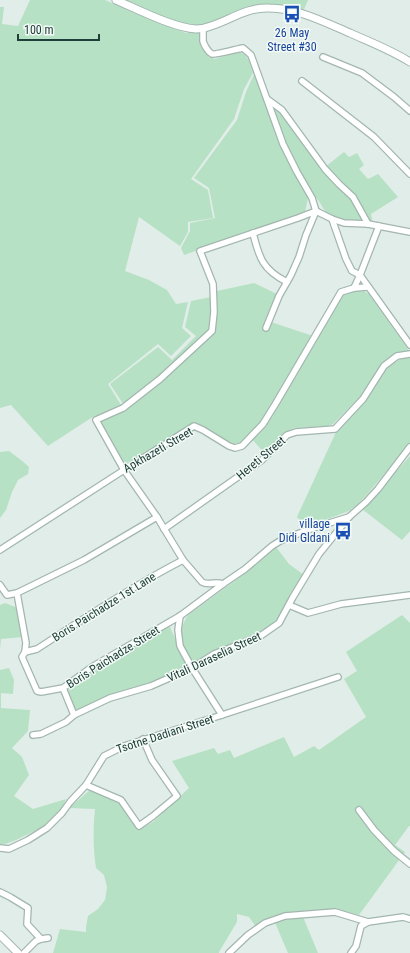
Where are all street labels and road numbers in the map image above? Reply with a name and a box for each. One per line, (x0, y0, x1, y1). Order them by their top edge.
street label: Apkhazeti Street (121, 424, 196, 476)
street label: Hereti Street (234, 433, 289, 482)
street label: Boris Paichadze 1st Lane (50, 569, 159, 645)
street label: Boris Paichadze Street (64, 622, 162, 691)
street label: Vitali Daraselia Street (165, 629, 264, 685)
street label: Tsotne Dadiani Street (115, 712, 216, 756)

